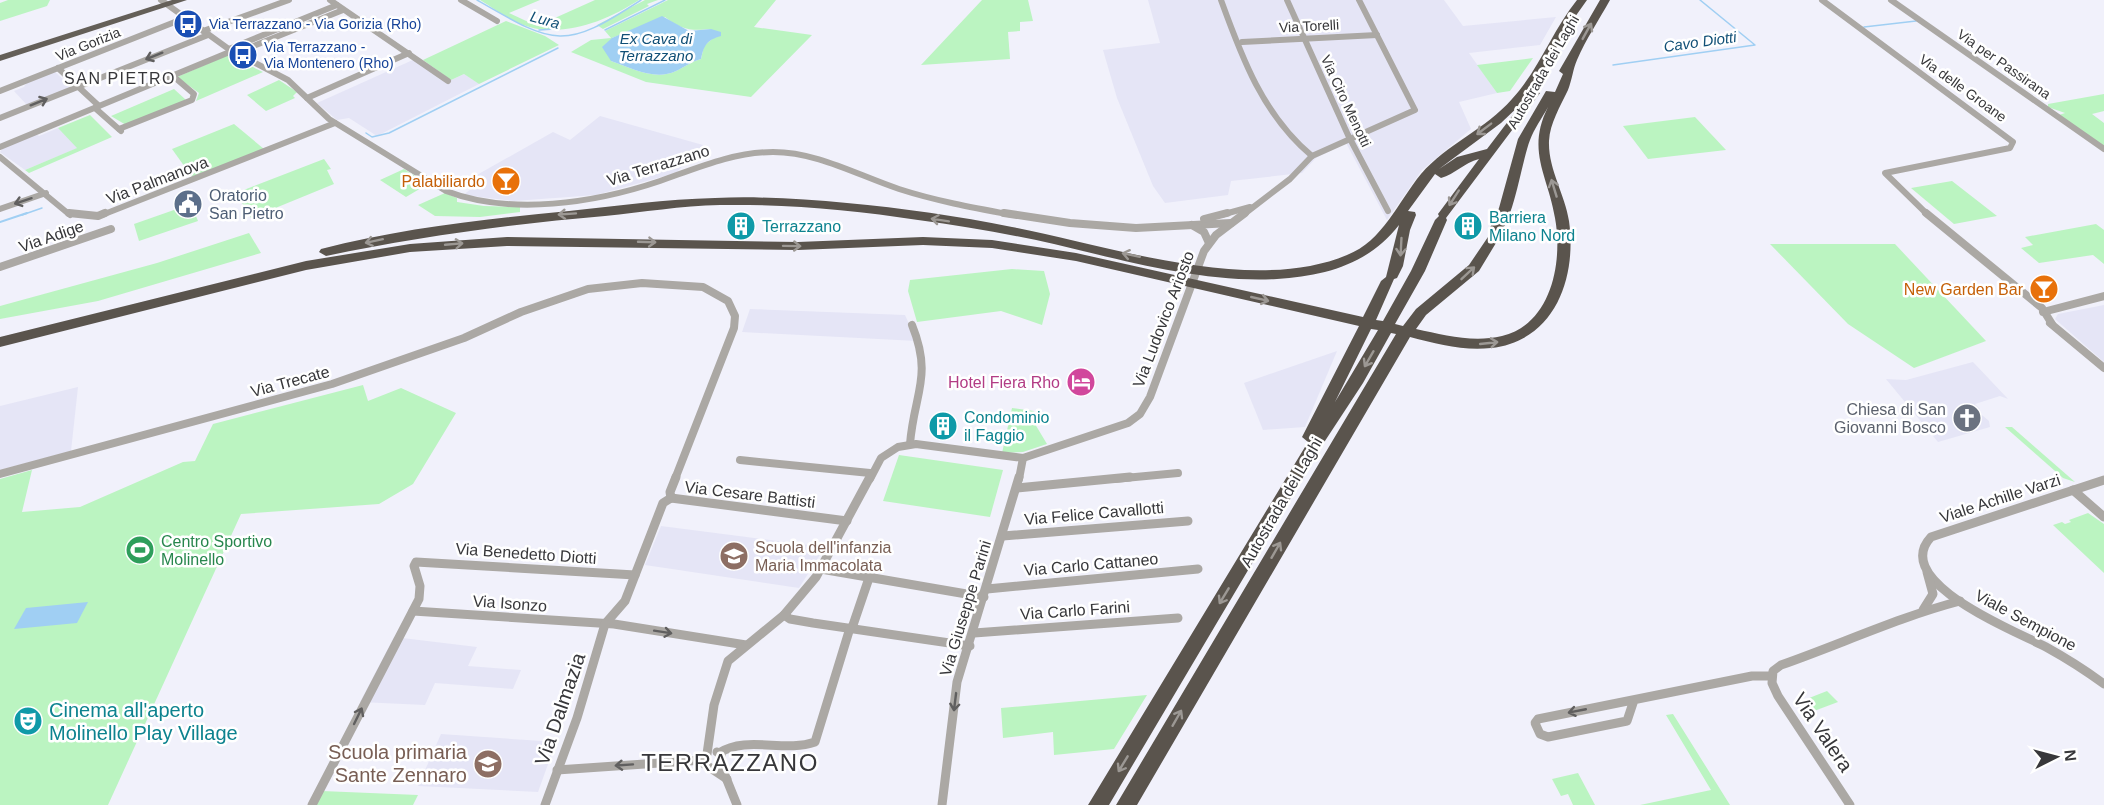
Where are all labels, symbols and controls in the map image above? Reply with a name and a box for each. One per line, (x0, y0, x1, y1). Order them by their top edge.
water label: Lura (528, 7, 562, 32)
bus stop icon: Via Terrazzano - Via Gorizia (Rho) (172, 8, 204, 40)
street label: Autostrada dei Laghi (1504, 12, 1582, 132)
place label: Via Terrazzano - Via Gorizia (Rho) (209, 16, 421, 32)
street label: Via Torelli (1279, 16, 1339, 36)
one-way arrow (1581, 23, 1593, 40)
street label: Via Gorizia (53, 24, 123, 64)
street label: Via per Passirana (1954, 26, 2054, 102)
water label: Cavo Diotti (1662, 28, 1738, 55)
water label: Ex Cava di Terrazzano (619, 30, 693, 64)
bus stop icon: Via Terrazzano - Via Montenero (Rho) (227, 39, 259, 71)
place label: Via Terrazzano - Via Montenero (Rho) (264, 39, 394, 71)
one-way arrow (145, 51, 163, 62)
street label: Via delle Groane (1916, 51, 2010, 125)
street label: Via Ciro Menotti (1318, 53, 1374, 149)
district label: SAN PIETRO (64, 70, 176, 87)
one-way arrow (29, 96, 47, 107)
one-way arrow (1477, 123, 1493, 135)
street label: Via Terrazzano (605, 142, 711, 189)
street label: Via Palmanova (104, 153, 210, 208)
bar icon: Palabiliardo (490, 165, 522, 197)
place label: Palabiliardo (401, 173, 485, 190)
one-way arrow (1548, 179, 1559, 198)
place label: Oratorio San Pietro (209, 187, 284, 222)
public building icon: Oratorio San Pietro (172, 188, 204, 220)
one-way arrow (1448, 190, 1461, 207)
one-way arrow (14, 196, 33, 207)
one-way arrow (558, 209, 578, 220)
place label: Barriera Milano Nord (1489, 209, 1575, 244)
building icon: Terrazzano (725, 210, 757, 242)
building icon: Barriera Milano Nord (1452, 210, 1484, 242)
one-way arrow (930, 214, 950, 225)
street label: Via Adige (17, 217, 86, 255)
place label: Terrazzano (762, 218, 841, 235)
one-way arrow (365, 236, 384, 248)
one-way arrow (636, 236, 656, 248)
one-way arrow (1395, 236, 1406, 256)
one-way arrow (444, 238, 464, 249)
one-way arrow (781, 240, 801, 252)
street label: Via Ludovico Ariosto (1130, 248, 1197, 390)
one-way arrow (1122, 249, 1141, 261)
one-way arrow (1460, 266, 1475, 280)
bar icon: New Garden Bar (2028, 273, 2060, 305)
place label: New Garden Bar (1904, 281, 2024, 298)
one-way arrow (1251, 293, 1270, 305)
one-way arrow (1479, 337, 1499, 348)
one-way arrow (1363, 350, 1375, 367)
street label: Via Trecate (249, 363, 331, 400)
hotel icon: Hotel Fiera Rho (1065, 366, 1097, 398)
place label: Hotel Fiera Rho (948, 374, 1060, 391)
place label: Chiesa di San Giovanni Bosco (1834, 401, 1946, 436)
church icon: Chiesa di San Giovanni Bosco (1951, 402, 1983, 434)
place label: Condominio il Faggio (964, 409, 1049, 444)
building icon: Condominio il Faggio (927, 410, 959, 442)
street label: Autostrada dei Laghi (1237, 434, 1325, 570)
street label: Viale Achille Varzi (1938, 471, 2063, 526)
street label: Via Cesare Battisti (684, 478, 816, 511)
street label: Via Felice Cavallotti (1023, 499, 1165, 528)
place label: Centro Sportivo Molinello (161, 533, 272, 568)
sports icon: Centro Sportivo Molinello (124, 534, 156, 566)
street label: Via Giuseppe Parini (937, 538, 994, 678)
place label: Scuola dell'infanzia Maria Immacolata (755, 539, 892, 574)
street label: Via Benedetto Diotti (455, 540, 597, 567)
school or university icon: Scuola dell'infanzia Maria Immacolata (718, 540, 750, 572)
one-way arrow (1270, 542, 1282, 559)
street label: Via Carlo Cattaneo (1023, 550, 1159, 579)
one-way arrow (1217, 587, 1229, 604)
street label: Viale Sempione (1972, 587, 2079, 654)
street label: Via Isonzo (472, 592, 548, 615)
street label: Via Carlo Farini (1020, 598, 1130, 623)
one-way arrow (653, 626, 673, 637)
street label: Via Dalmazia (530, 649, 590, 768)
street label: Via Valera (1789, 688, 1858, 776)
one-way arrow (949, 692, 960, 712)
place label: Cinema all'aperto Molinello Play Village (49, 699, 238, 744)
theatre icon: Cinema all'aperto Molinello Play Village (12, 705, 44, 737)
one-way arrow (1568, 706, 1587, 717)
one-way arrow (353, 707, 365, 725)
one-way arrow (1172, 710, 1184, 727)
north arrow (2026, 727, 2086, 787)
place label: Scuola primaria Sante Zennaro (328, 741, 468, 786)
school or university icon: Scuola primaria Sante Zennaro (472, 748, 504, 780)
district label: TERRAZZANO (641, 749, 819, 776)
text: N (2061, 749, 2079, 762)
one-way arrow (1117, 755, 1129, 772)
one-way arrow (615, 760, 635, 771)

